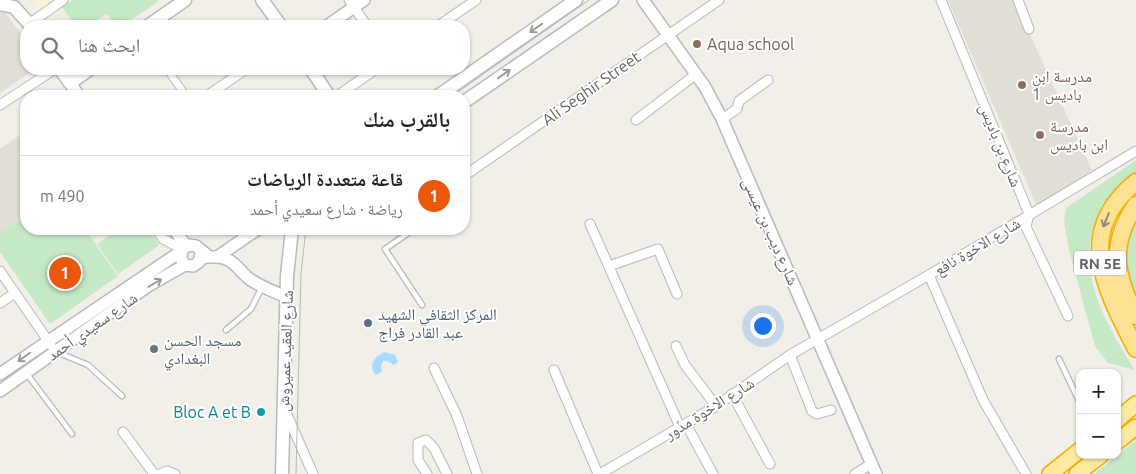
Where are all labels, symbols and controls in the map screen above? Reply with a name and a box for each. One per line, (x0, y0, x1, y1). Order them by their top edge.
search box (20, 20, 470, 75)
one-way arrow (530, 23, 544, 33)
icon: search (38, 34, 66, 62)
text: ابحث هنا (78, 34, 140, 56)
place label: Aqua school (707, 35, 794, 53)
marker: Aqua school (691, 38, 703, 50)
street label: Ali Seghir Street (538, 47, 644, 129)
place label: مدرسة ابن باديس 1 (1032, 67, 1092, 105)
one-way arrow (496, 69, 510, 79)
marker: مدرسة ابن باديس 1 (1016, 79, 1028, 91)
street label: شارع بن باديس (974, 101, 1026, 190)
text: بالقرب منك (363, 107, 450, 131)
place label: مدرسة ابن باديس (1050, 117, 1108, 155)
marker: مدرسة ابن باديس (1034, 129, 1046, 141)
text: قاعة متعددة الرياضات (247, 168, 403, 190)
street label: شارع ديب بن عيسى (737, 174, 803, 288)
text: 490 m (40, 187, 85, 205)
text: 1 (429, 187, 439, 205)
text: رياضة · شارع سعيدي أحمد (250, 200, 403, 218)
one-way arrow (1101, 212, 1111, 227)
street label: شارع الاخوة نافع (931, 213, 1024, 280)
road number: RN 5E (1074, 250, 1126, 276)
pin: 1 (49, 254, 81, 292)
one-way arrow (147, 277, 161, 287)
street label: شارع سعيدي أحمد (43, 288, 143, 367)
street label: شارع العقيد عميروش (274, 290, 298, 412)
place label: المركز الثقافي الشهيد عبد القادر فراج (378, 305, 497, 343)
your location (750, 313, 776, 339)
marker: المركز الثقافي الشهيد عبد القادر فراج (362, 317, 374, 329)
place label: مسجد الحسن البغدادي (164, 331, 242, 371)
marker: مسجد الحسن البغدادي (148, 343, 160, 355)
one-way arrow (17, 352, 31, 362)
map controls (1076, 369, 1121, 459)
button: + (1076, 369, 1121, 414)
street label: شارع الاخوة مدّور (660, 373, 758, 445)
place label: Bloc A et B (173, 403, 251, 421)
marker: Bloc A et B (255, 406, 267, 418)
button: − (1076, 414, 1121, 459)

